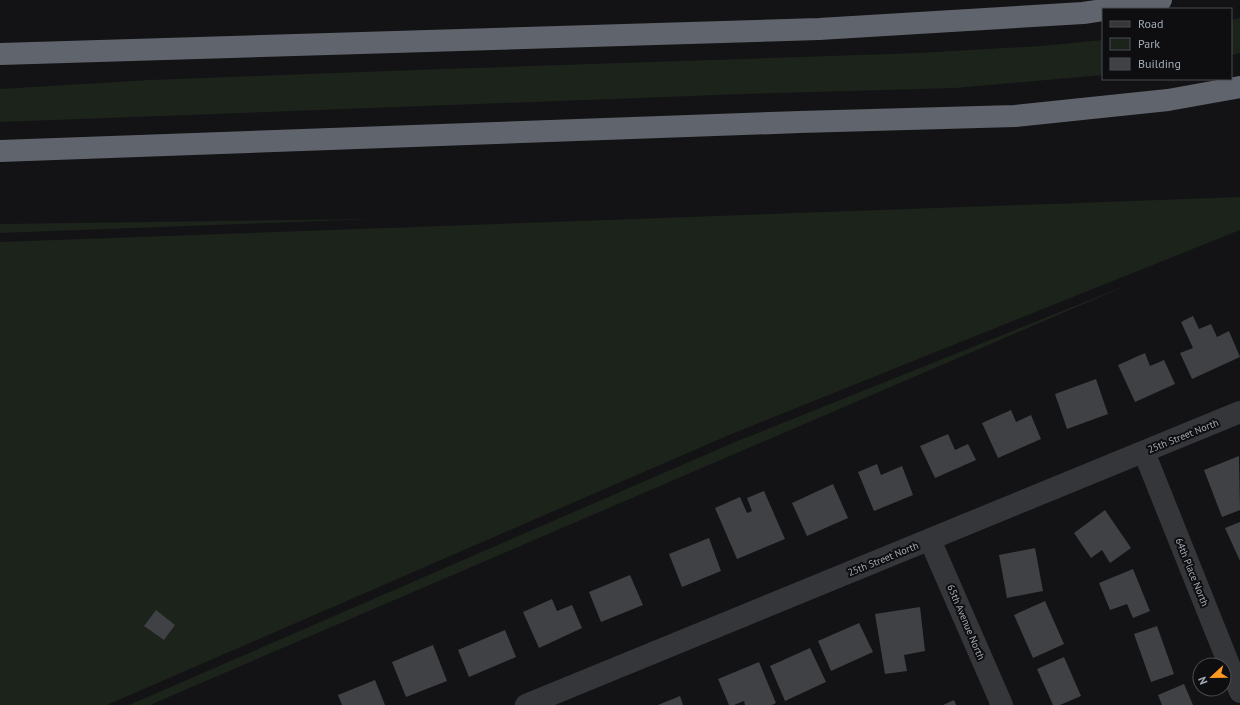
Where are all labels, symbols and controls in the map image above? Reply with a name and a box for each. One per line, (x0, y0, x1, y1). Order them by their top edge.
legend (1102, 8, 1232, 80)
text: Road (1138, 16, 1163, 31)
text: Park (1138, 36, 1160, 51)
text: Building (1138, 56, 1181, 71)
street label: 25th Street North (1146, 416, 1220, 456)
street label: 64th Place North (1172, 536, 1212, 608)
street label: 25th Street North (846, 539, 920, 579)
street label: 65th Avenue North (944, 582, 988, 662)
north arrow (1192, 657, 1232, 697)
text: N (1195, 675, 1211, 687)

